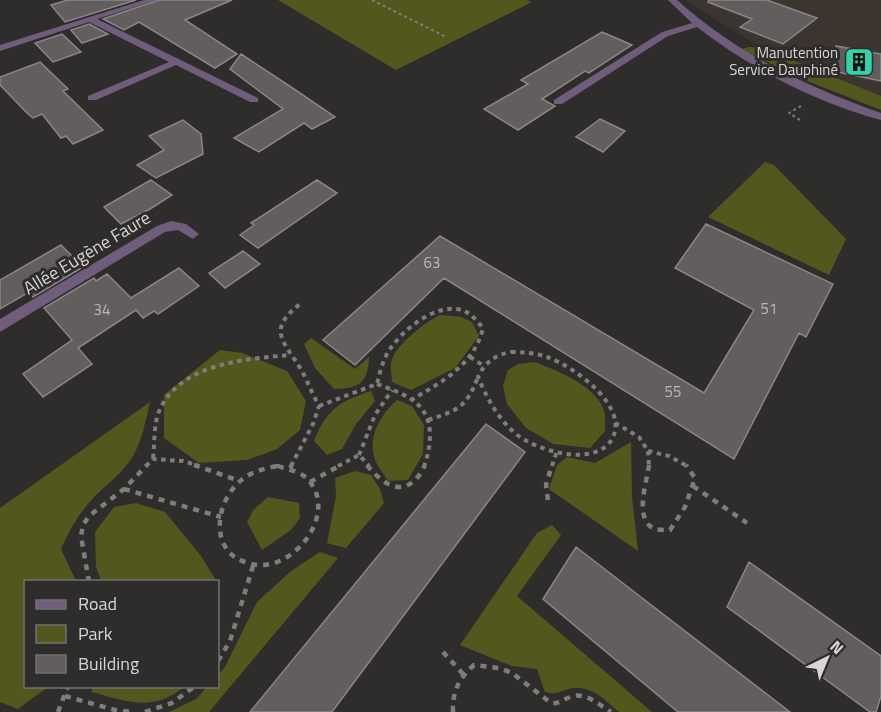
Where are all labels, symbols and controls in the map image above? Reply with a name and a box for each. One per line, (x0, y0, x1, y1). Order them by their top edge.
place label: Manutention Service Dauphiné (729, 41, 838, 81)
building icon: Manutention Service Dauphiné (843, 46, 875, 78)
street label: Allée Eugène Faure (18, 204, 155, 301)
house number: 63 (424, 251, 440, 274)
house number: 51 (761, 297, 777, 320)
house number: 34 (94, 298, 110, 321)
house number: 55 (665, 380, 681, 403)
legend (24, 580, 219, 688)
text: Road (78, 590, 117, 617)
text: Park (78, 620, 113, 647)
north arrow (797, 628, 857, 688)
text: N (825, 634, 849, 660)
text: Building (78, 650, 139, 677)

